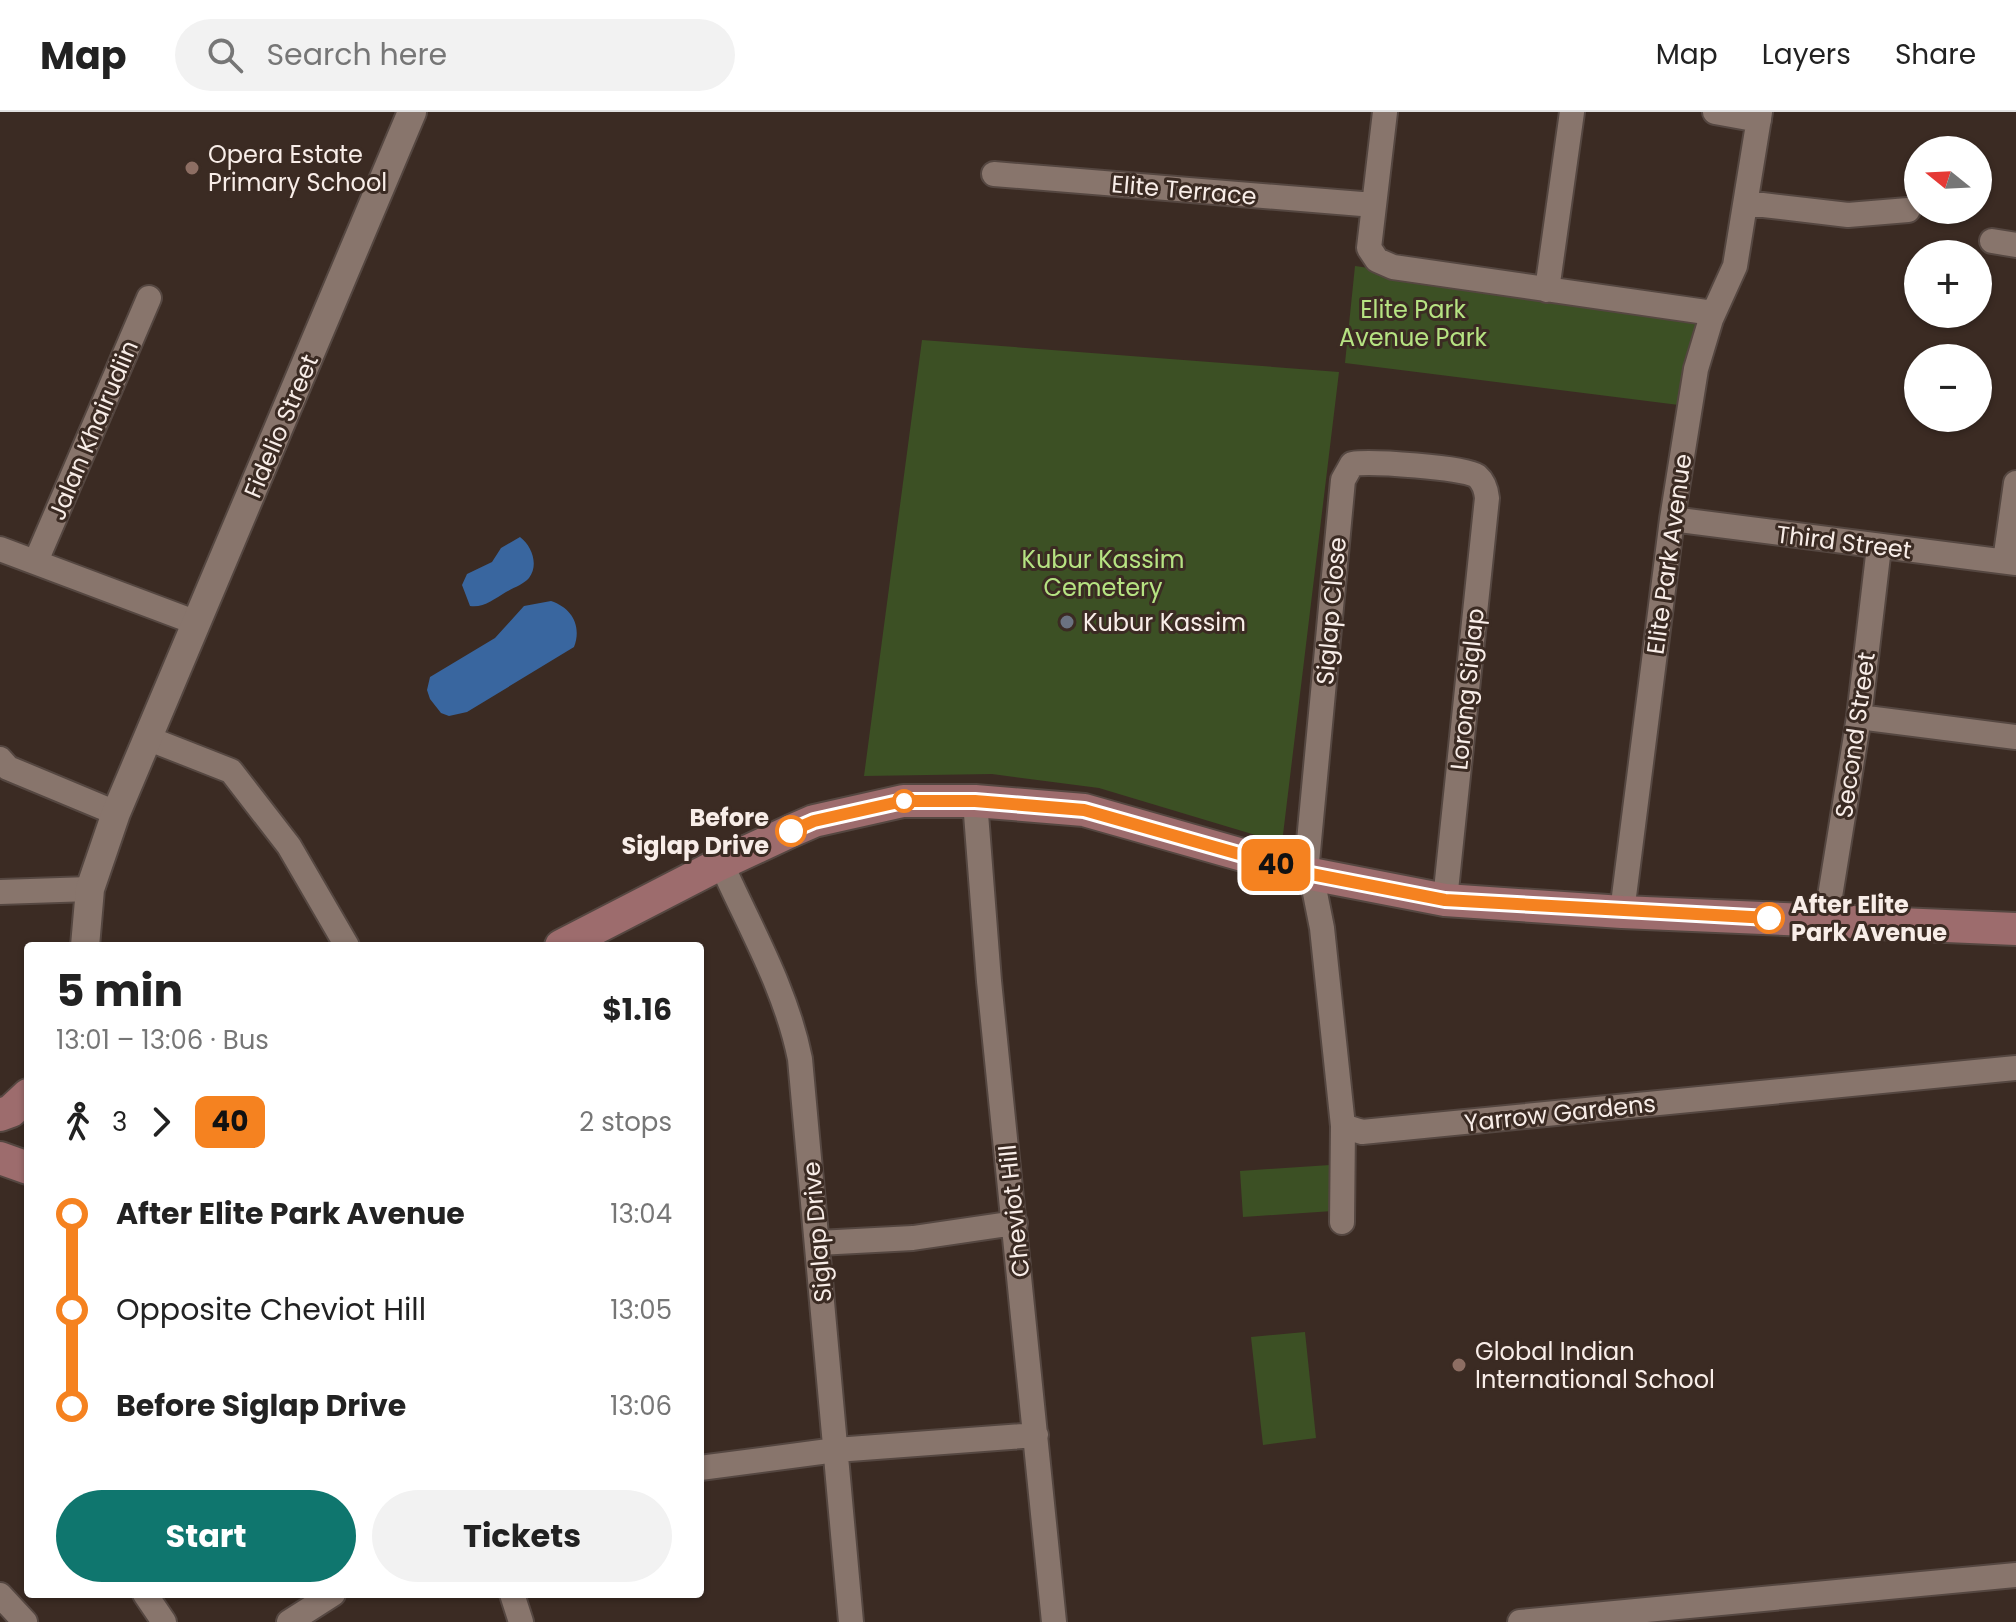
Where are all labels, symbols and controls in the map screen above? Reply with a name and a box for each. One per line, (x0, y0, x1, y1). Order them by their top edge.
search box (175, 19, 735, 91)
text: Map (40, 29, 127, 82)
icon: search (203, 33, 247, 77)
text: Search here (267, 33, 447, 76)
text: Map (1656, 35, 1718, 74)
text: Layers (1762, 35, 1851, 74)
text: Share (1895, 35, 1976, 74)
north arrow (1904, 136, 1992, 224)
map controls (1904, 136, 1992, 432)
place label: Opera Estate Primary School (208, 138, 387, 199)
marker: Opera Estate Primary School (183, 159, 201, 177)
street label: Elite Terrace (1110, 167, 1258, 213)
button: + (1904, 240, 1992, 328)
park label: Elite Park Avenue Park (1339, 293, 1488, 354)
street label: Jalan Khairudiin (40, 335, 146, 525)
button: − (1904, 344, 1992, 432)
street label: Fidelio Street (236, 349, 326, 503)
street label: Elite Park Avenue (1639, 452, 1699, 656)
street label: Third Street (1774, 517, 1914, 567)
street label: Siglap Close (1308, 536, 1354, 686)
park label: Kubur Kassim Cemetery (1022, 543, 1184, 604)
place label: Kubur Kassim (1083, 606, 1246, 639)
street label: Lorong Siglap (1442, 606, 1492, 772)
marker: Kubur Kassim (1058, 613, 1076, 631)
street label: Second Street (1827, 650, 1883, 820)
unlabelled marker (893, 790, 915, 812)
place label: Before Siglap Drive (621, 801, 769, 862)
marker: Before Siglap Drive (776, 816, 806, 846)
line badge: 40 (1240, 839, 1312, 891)
text: 40 (1257, 845, 1295, 884)
place label: After Elite Park Avenue (1791, 888, 1947, 949)
marker: After Elite Park Avenue (1754, 903, 1784, 933)
text: 5 min (56, 960, 183, 1021)
text: $1.16 (602, 988, 672, 1031)
text: 13:01 – 13:06 · Bus (56, 1022, 269, 1058)
street label: Yarrow Gardens (1463, 1087, 1657, 1139)
icon: walk (56, 1100, 100, 1144)
icon: forward (139, 1100, 183, 1144)
text: 40 (211, 1102, 249, 1141)
text: 3 (112, 1104, 127, 1140)
text: 2 stops (579, 1104, 672, 1140)
street label: Cheviot Hill (991, 1143, 1037, 1279)
street label: Siglap Drive (794, 1160, 840, 1304)
text: After Elite Park Avenue (116, 1192, 465, 1235)
text: 13:04 (610, 1196, 672, 1232)
text: Opposite Cheviot Hill (116, 1288, 426, 1331)
text: 13:05 (610, 1292, 672, 1328)
place label: Global Indian International School (1475, 1335, 1715, 1396)
marker: Global Indian International School (1450, 1356, 1468, 1374)
text: Before Siglap Drive (116, 1384, 406, 1427)
text: 13:06 (610, 1388, 672, 1424)
button: Start (56, 1490, 356, 1582)
button: Tickets (372, 1490, 672, 1582)

